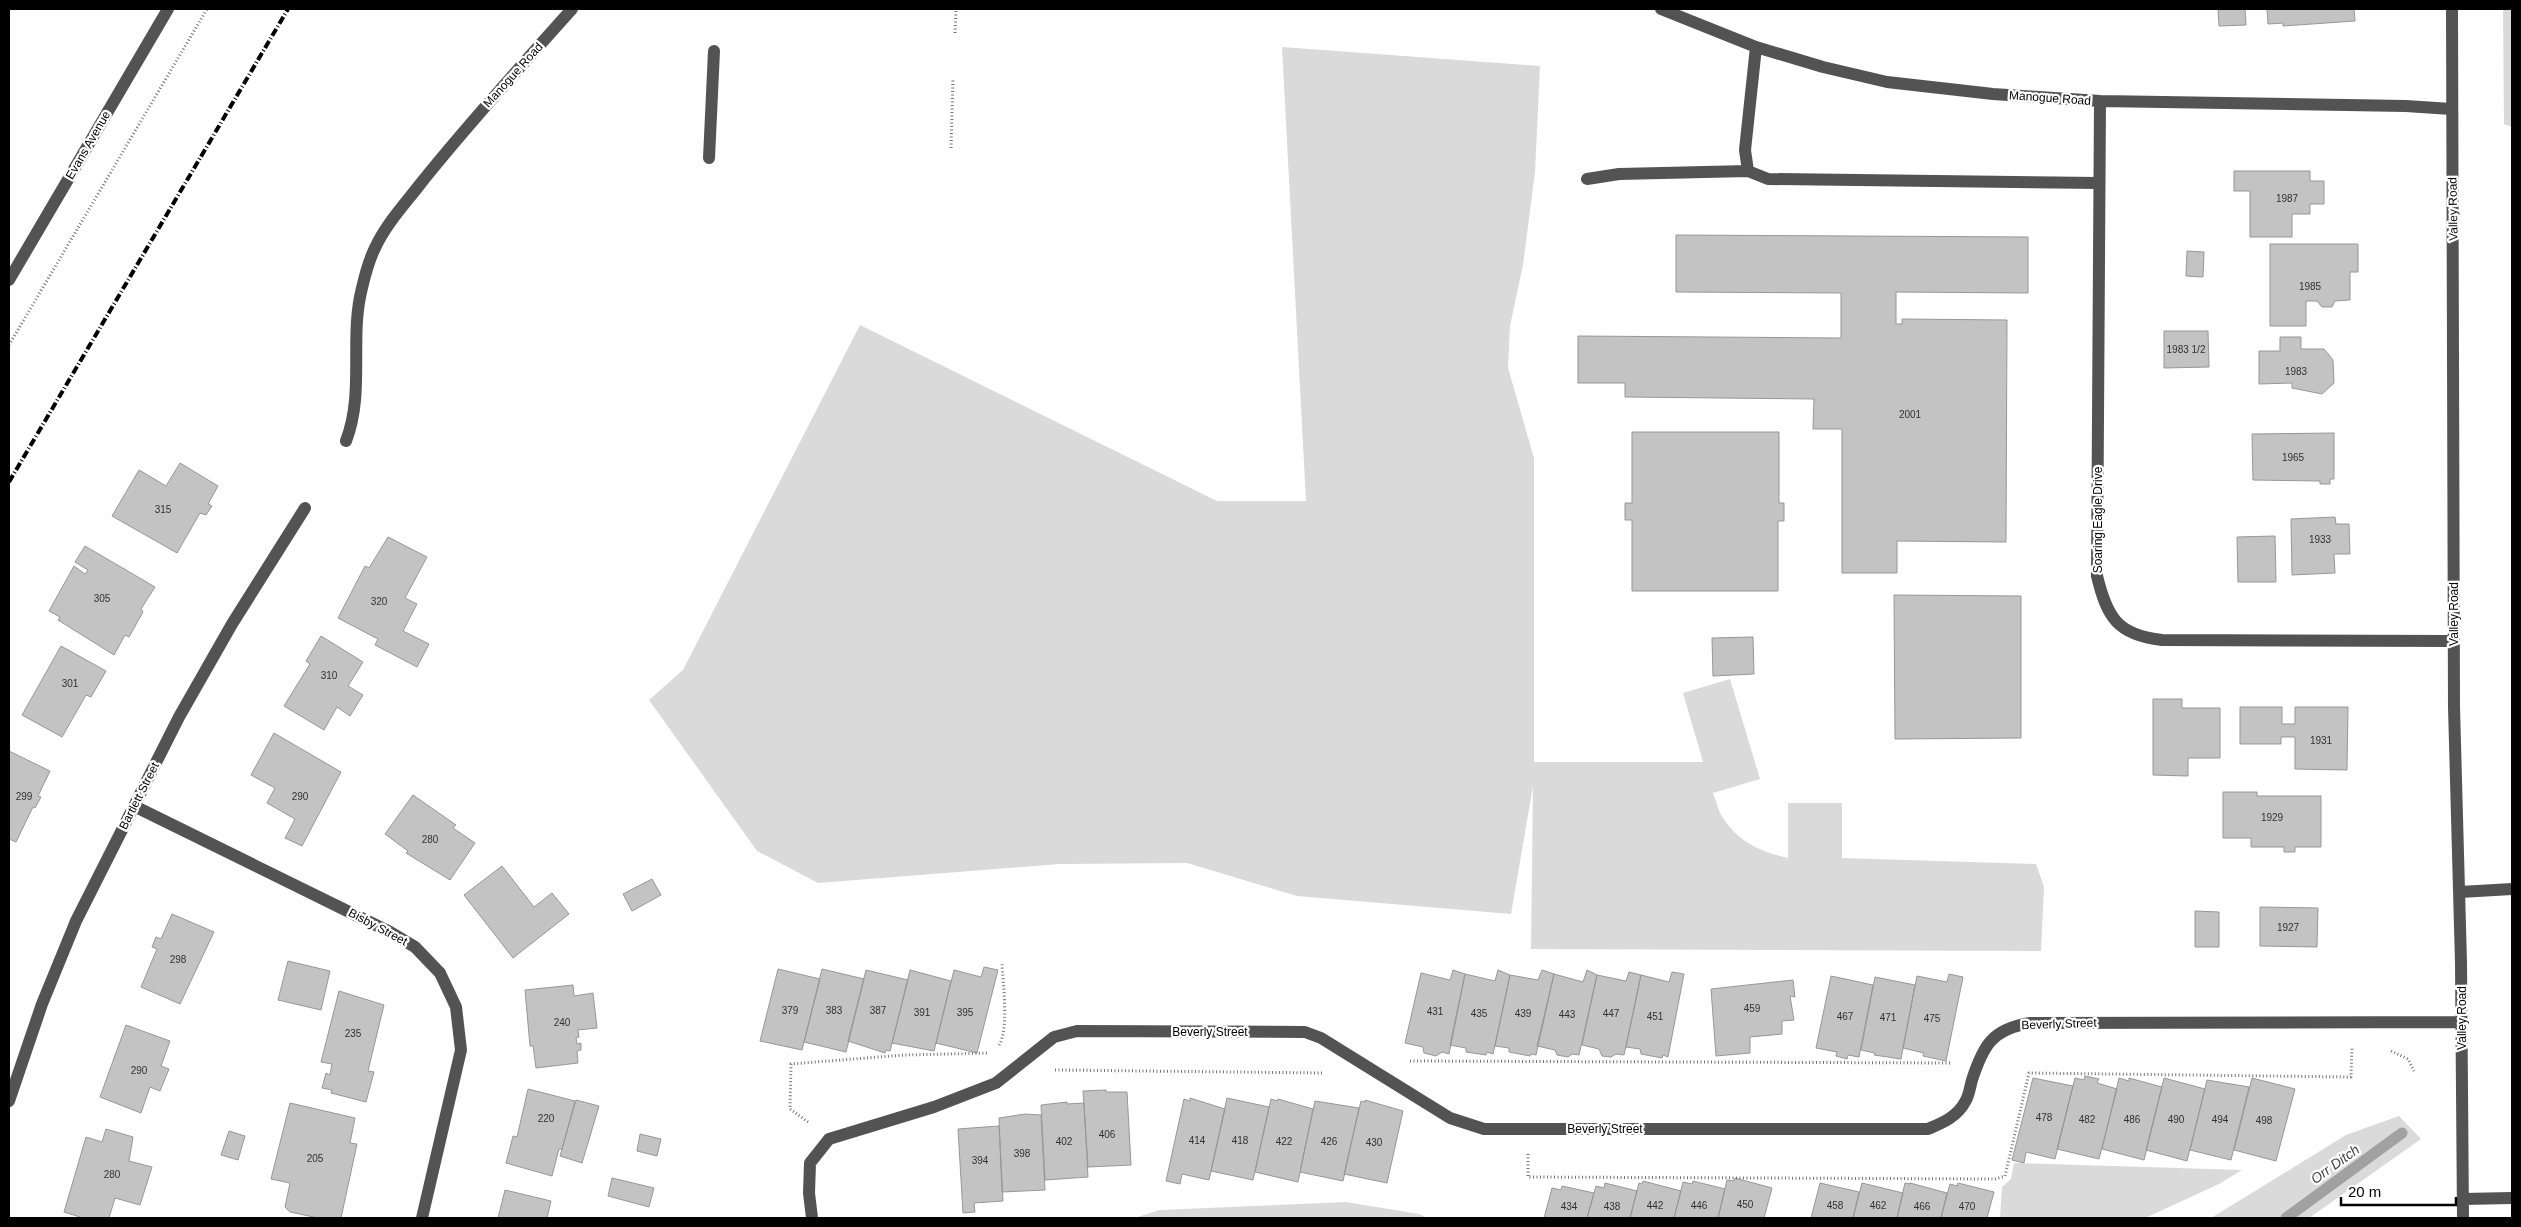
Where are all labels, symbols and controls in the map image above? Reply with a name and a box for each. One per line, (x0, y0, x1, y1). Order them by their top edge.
street label: Manogue Road (480, 40, 546, 110)
street label: Manogue Road (2009, 88, 2091, 108)
street label: Evans Avenue (63, 108, 113, 182)
street label: Valley Road (2445, 177, 2461, 241)
house number: 1987 (2276, 193, 2299, 204)
house number: 1985 (2299, 281, 2322, 292)
house number: 1983 1/2 (2167, 344, 2206, 355)
house number: 1983 (2285, 366, 2308, 377)
house number: 2001 (1899, 409, 1922, 420)
house number: 1965 (2282, 452, 2305, 463)
street label: Soaring Eagle Drive (2091, 466, 2105, 573)
house number: 315 (155, 504, 172, 515)
house number: 1933 (2309, 534, 2332, 545)
street label: Valley Road (2447, 582, 2461, 646)
house number: 305 (94, 593, 111, 604)
house number: 320 (371, 596, 388, 607)
house number: 310 (321, 670, 338, 681)
house number: 301 (62, 678, 79, 689)
house number: 1931 (2310, 735, 2333, 746)
street label: Bartlett Street (116, 760, 162, 832)
house number: 299 (16, 791, 33, 802)
house number: 290 (292, 791, 309, 802)
house number: 1929 (2261, 812, 2284, 823)
house number: 280 (422, 834, 439, 845)
street label: Bisby Street (346, 906, 410, 949)
house number: 1927 (2277, 922, 2300, 933)
house number: 298 (170, 954, 187, 965)
street label: Valley Road (2455, 986, 2469, 1050)
house number: 459 (1744, 1003, 1761, 1014)
house number: 379 (782, 1005, 799, 1016)
house number: 383 (826, 1005, 843, 1016)
house number: 387 (870, 1005, 887, 1016)
house number: 431 (1427, 1006, 1444, 1017)
house number: 391 (914, 1007, 931, 1018)
house number: 395 (957, 1007, 974, 1018)
house number: 435 (1471, 1008, 1488, 1019)
house number: 439 (1515, 1008, 1532, 1019)
house number: 447 (1603, 1008, 1620, 1019)
house number: 443 (1559, 1009, 1576, 1020)
house number: 451 (1647, 1011, 1664, 1022)
house number: 467 (1837, 1011, 1854, 1022)
house number: 471 (1880, 1012, 1897, 1023)
house number: 475 (1924, 1013, 1941, 1024)
street label: Beverly Street (2021, 1016, 2098, 1032)
house number: 240 (554, 1017, 571, 1028)
street label: Beverly Street (1172, 1025, 1248, 1039)
house number: 235 (345, 1028, 362, 1039)
house number: 290 (131, 1065, 148, 1076)
house number: 478 (2036, 1112, 2053, 1123)
house number: 220 (538, 1113, 555, 1124)
house number: 482 (2079, 1114, 2096, 1125)
house number: 486 (2124, 1114, 2141, 1125)
house number: 490 (2168, 1114, 2185, 1125)
house number: 494 (2212, 1114, 2229, 1125)
house number: 498 (2256, 1115, 2273, 1126)
street label: Beverly Street (1567, 1122, 1643, 1136)
house number: 406 (1099, 1129, 1116, 1140)
house number: 414 (1189, 1135, 1206, 1146)
house number: 418 (1232, 1135, 1249, 1146)
house number: 402 (1056, 1136, 1073, 1147)
house number: 422 (1276, 1136, 1293, 1147)
house number: 426 (1321, 1136, 1338, 1147)
house number: 430 (1366, 1137, 1383, 1148)
water label: Orr Ditch (2308, 1141, 2363, 1187)
house number: 398 (1014, 1148, 1031, 1159)
house number: 205 (307, 1153, 324, 1164)
house number: 394 (972, 1155, 989, 1166)
house number: 280 (104, 1169, 121, 1180)
scale bar (2341, 1174, 2456, 1206)
text: 20 m (2348, 1183, 2381, 1200)
house number: 450 (1737, 1199, 1754, 1210)
house number: 442 (1647, 1200, 1664, 1211)
house number: 446 (1691, 1200, 1708, 1211)
house number: 458 (1827, 1200, 1844, 1211)
house number: 462 (1870, 1200, 1887, 1211)
house number: 434 (1561, 1201, 1578, 1212)
house number: 438 (1604, 1201, 1621, 1212)
house number: 466 (1914, 1201, 1931, 1212)
house number: 470 (1959, 1201, 1976, 1212)

